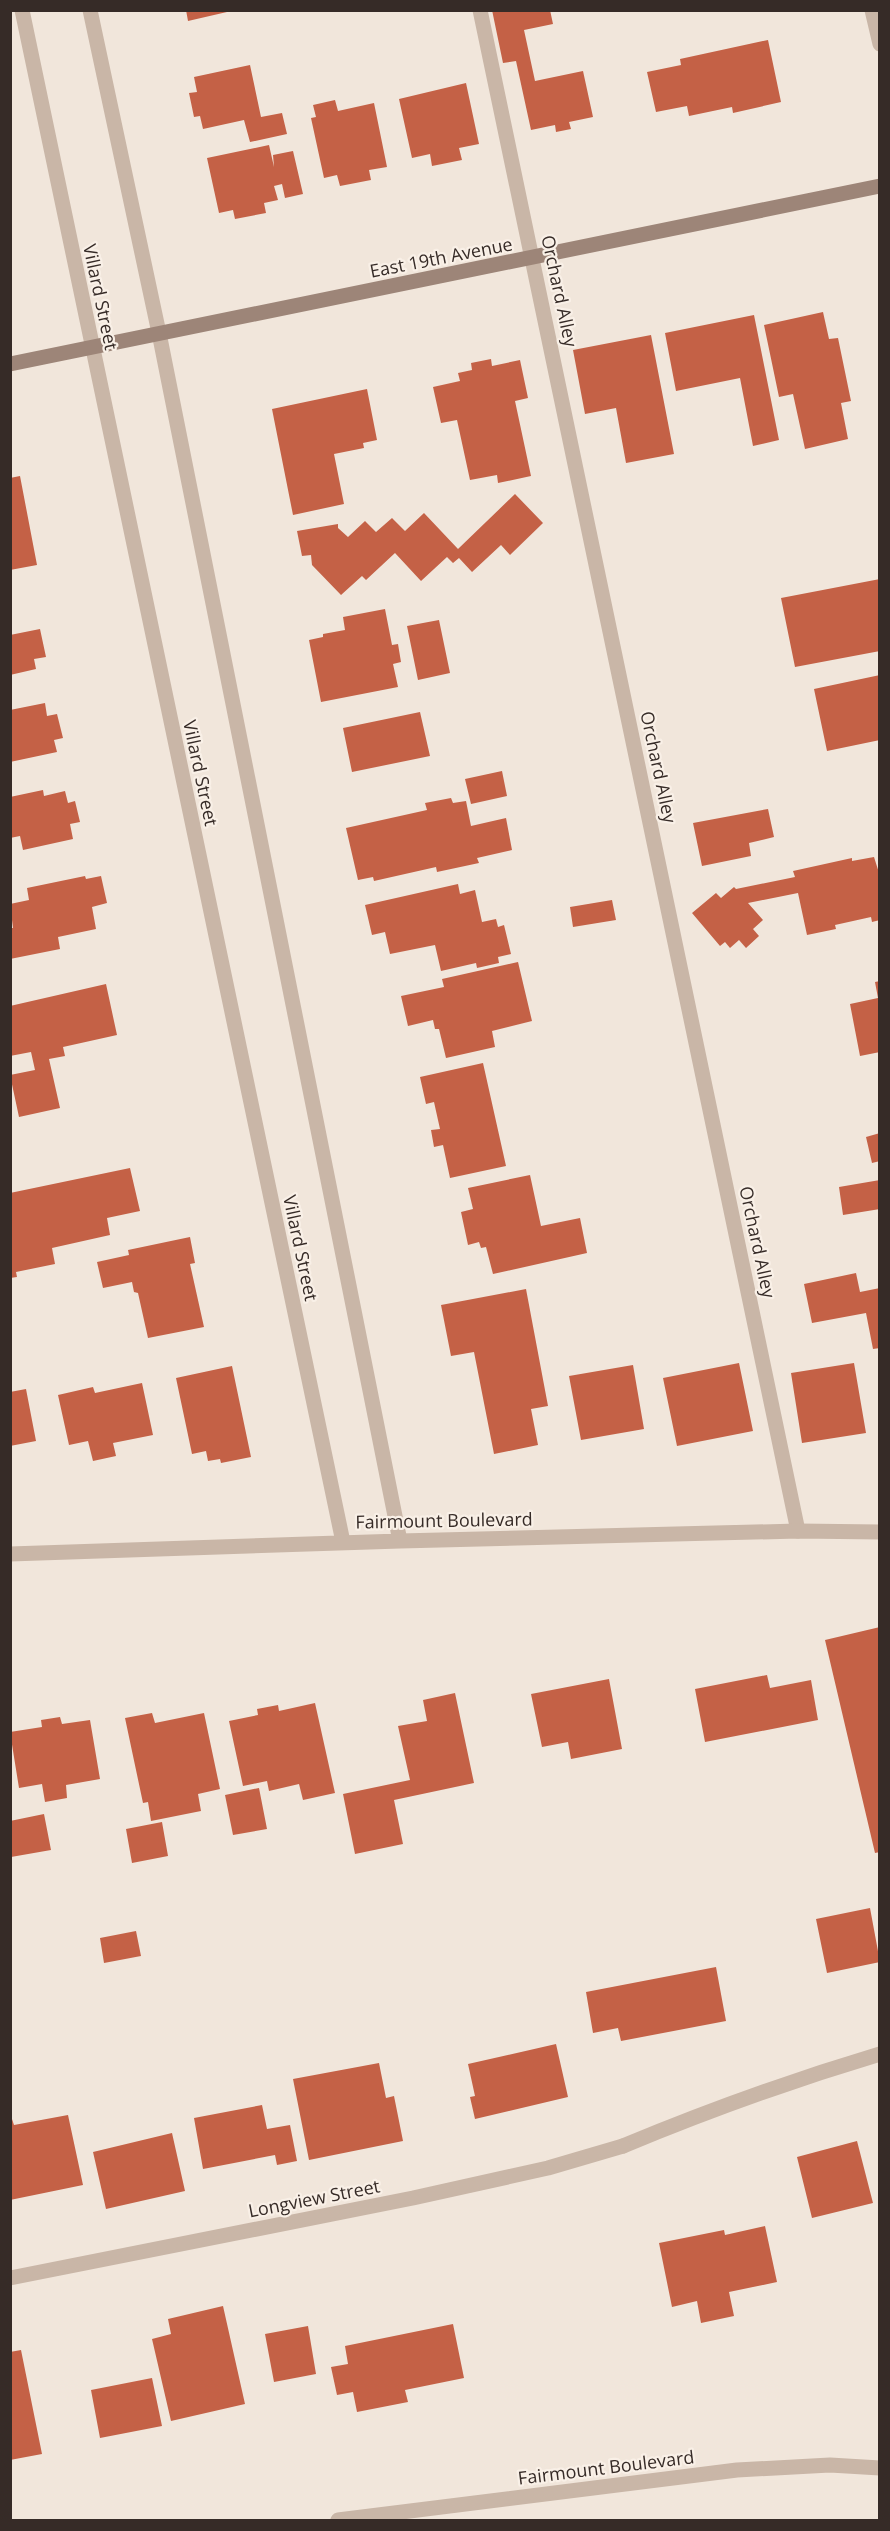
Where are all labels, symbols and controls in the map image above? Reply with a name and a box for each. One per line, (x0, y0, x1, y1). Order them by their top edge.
street label: East 19th Avenue (368, 231, 514, 283)
street label: Orchard Alley (536, 233, 584, 350)
street label: Villard Street (78, 242, 124, 352)
street label: Orchard Alley (635, 709, 683, 826)
street label: Villard Street (178, 718, 224, 828)
street label: Orchard Alley (734, 1184, 782, 1301)
street label: Villard Street (278, 1193, 324, 1303)
street label: Fairmount Boulevard (355, 1506, 533, 1534)
street label: Longview Street (246, 2173, 382, 2223)
street label: Fairmount Boulevard (517, 2444, 695, 2490)

